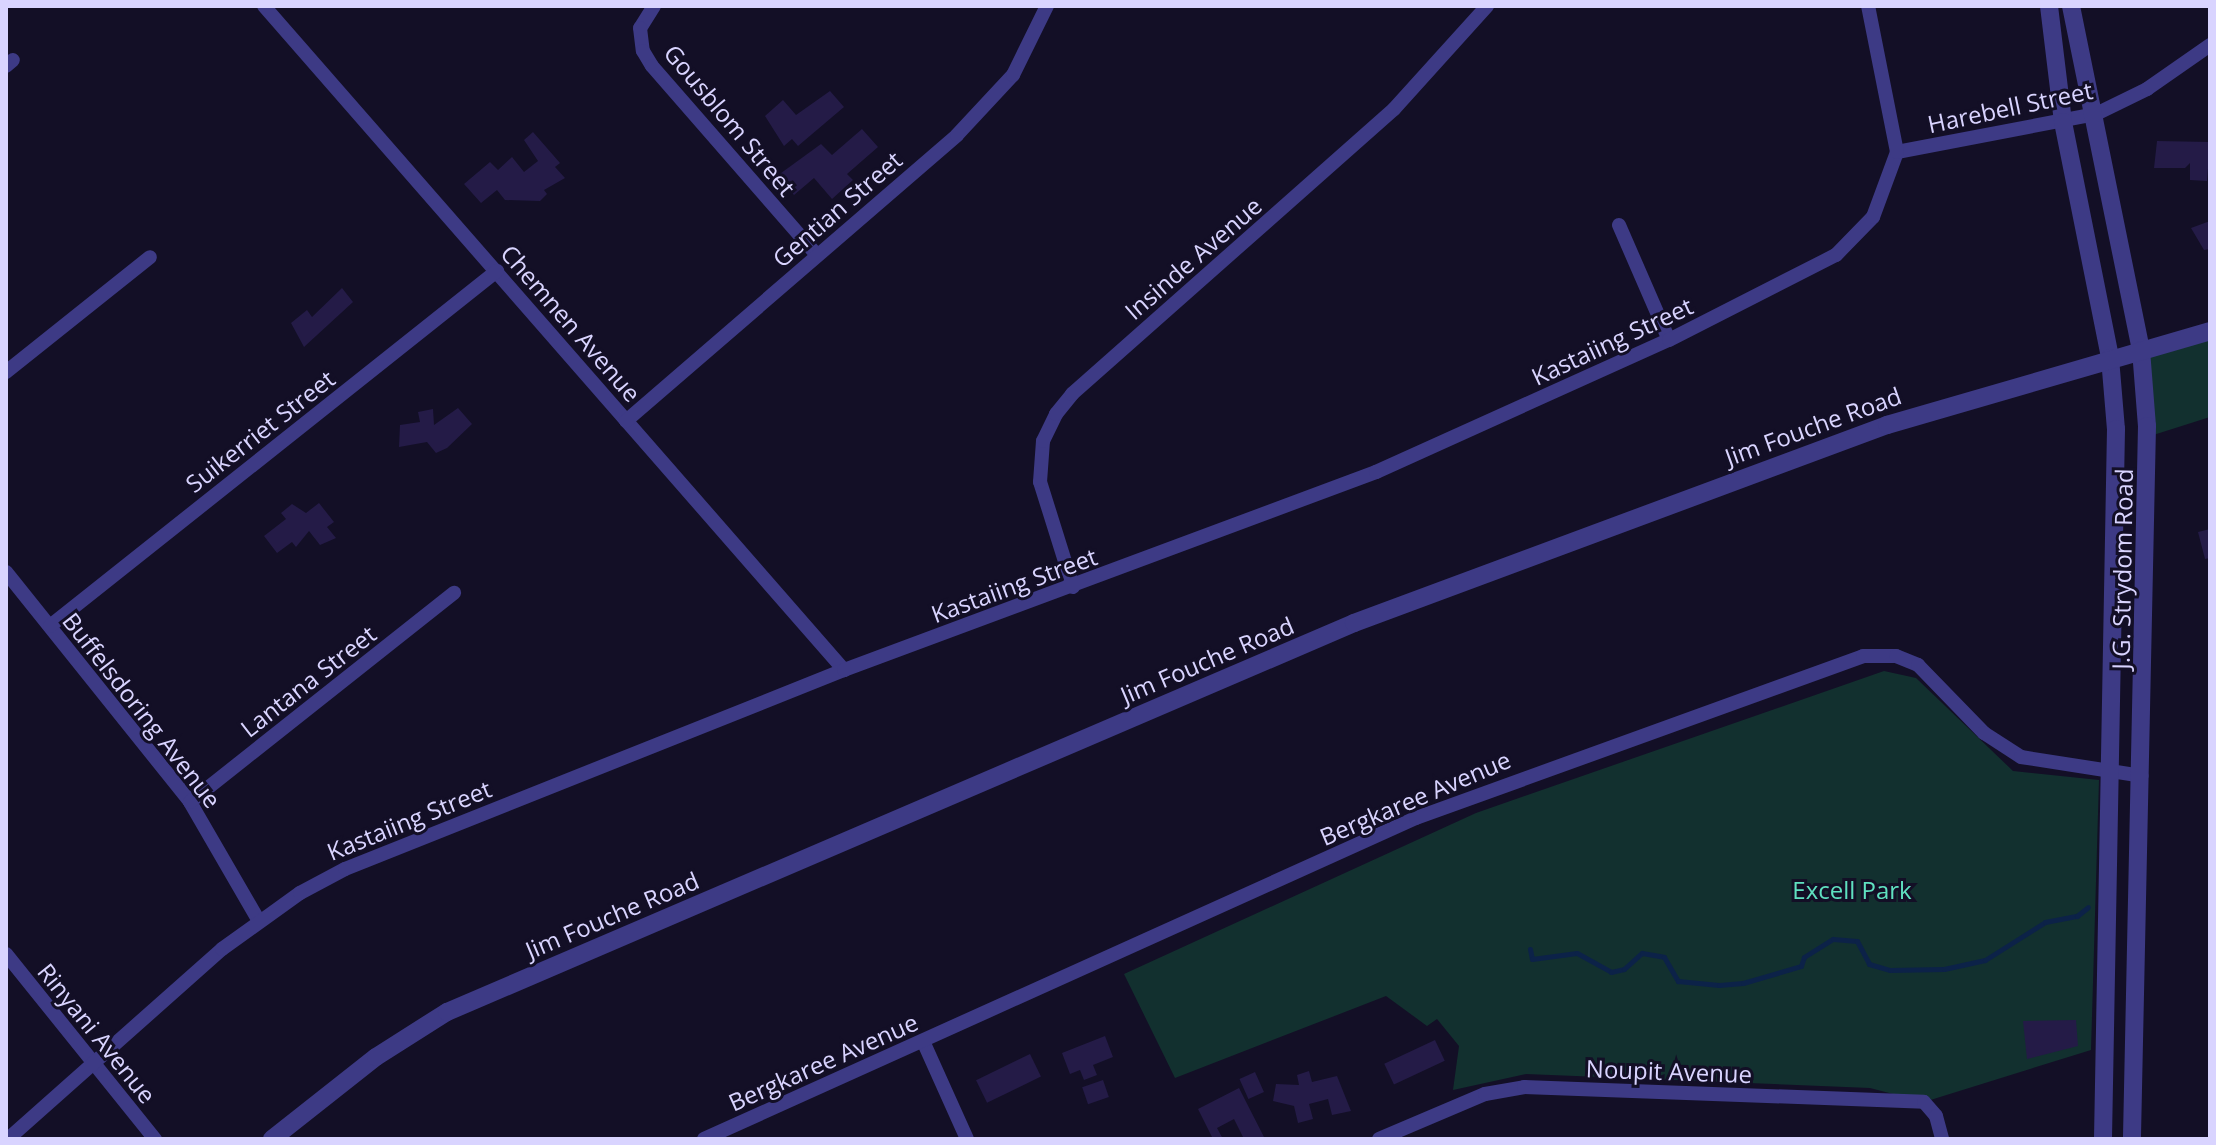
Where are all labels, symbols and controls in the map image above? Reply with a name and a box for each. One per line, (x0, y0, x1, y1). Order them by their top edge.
street label: Gousblom Street (658, 38, 802, 202)
street label: Harebell Street (1925, 75, 2095, 139)
street label: Gentian Street (767, 145, 907, 273)
street label: Insinde Avenue (1119, 191, 1267, 325)
street label: Chemnen Avenue (495, 239, 647, 407)
street label: Kastaiing Street (1527, 291, 1697, 391)
street label: Suikerriet Street (180, 364, 340, 498)
street label: Jim Fouche Road (1721, 381, 1905, 471)
street label: J.G. Strydom Road (2106, 468, 2138, 670)
street label: Kastaiing Street (927, 542, 1101, 628)
street label: Buffelsdoring Avenue (57, 607, 227, 813)
street label: Jim Fouche Road (1116, 610, 1298, 710)
street label: Lantana Street (235, 619, 381, 743)
street label: Bergkaree Avenue (1315, 745, 1515, 851)
street label: Kastaiing Street (323, 774, 495, 866)
street label: Jim Fouche Road (521, 865, 703, 965)
park label: Excell Park (1792, 876, 1912, 904)
street label: Rinyani Avenue (32, 957, 162, 1109)
street label: Bergkaree Avenue (724, 1007, 922, 1117)
street label: Noupit Avenue (1585, 1054, 1753, 1088)

